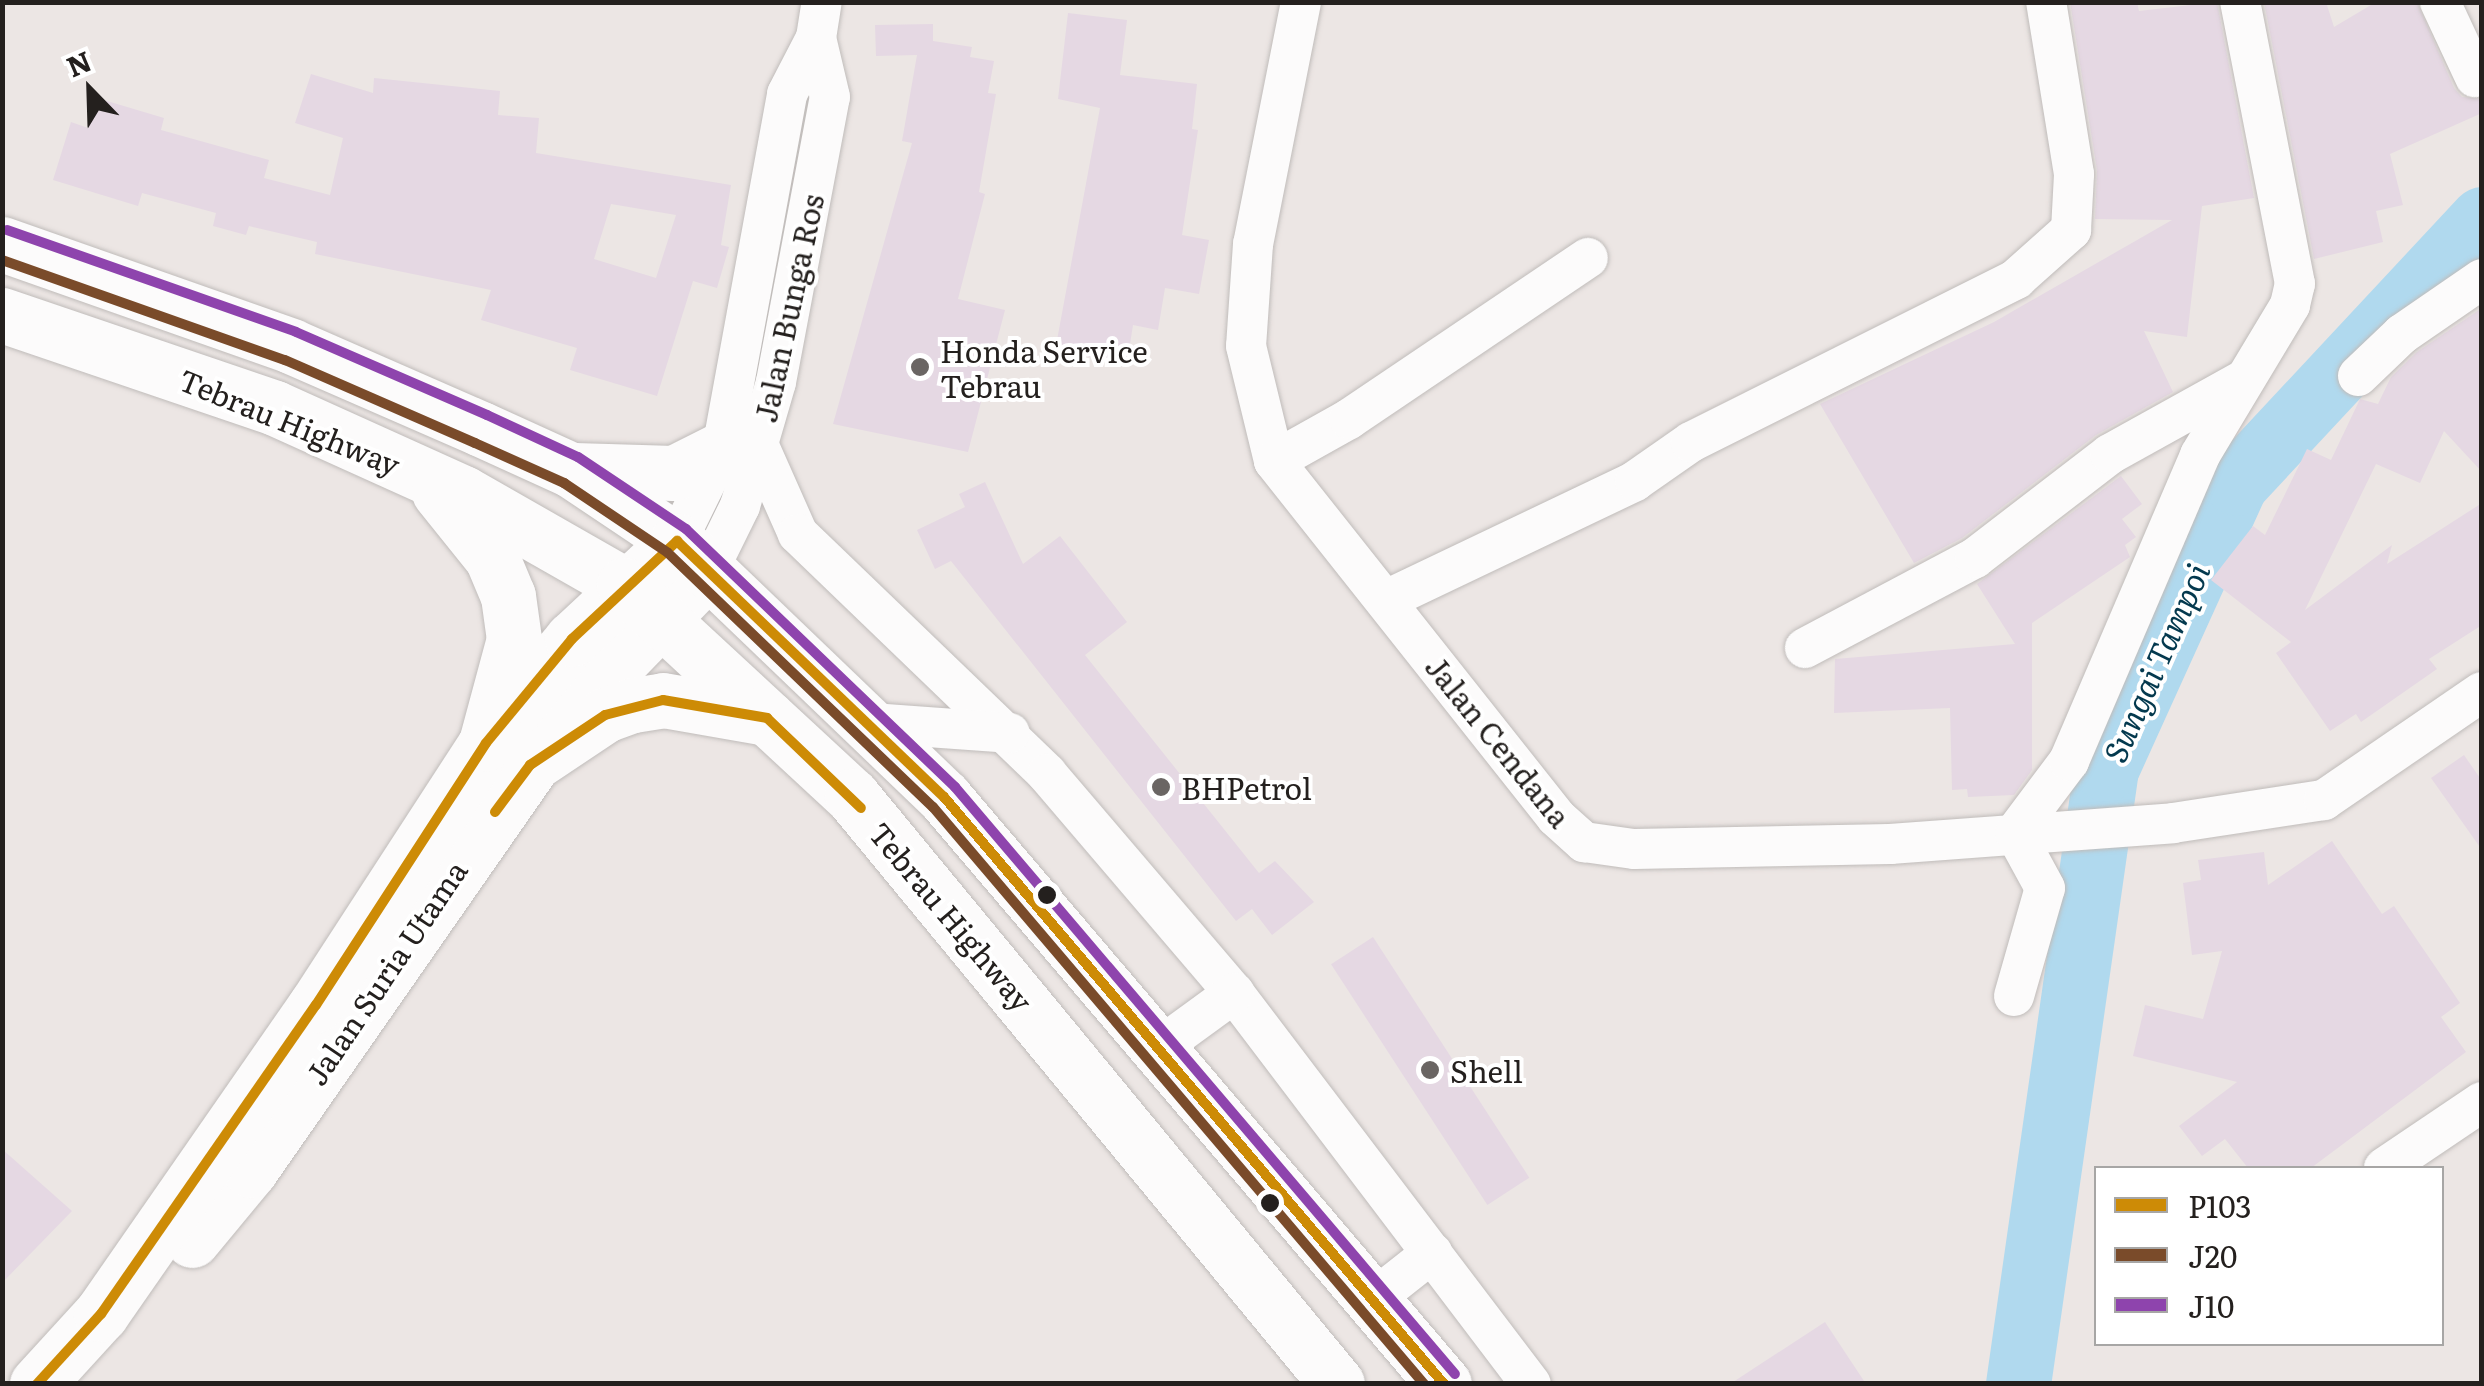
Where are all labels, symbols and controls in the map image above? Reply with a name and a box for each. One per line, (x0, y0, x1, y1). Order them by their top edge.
text: N (59, 38, 97, 86)
north arrow (40, 40, 140, 140)
street label: Jalan Bunga Ros (746, 191, 830, 425)
place label: Honda Service Tebrau (940, 332, 1148, 402)
marker: Honda Service Tebrau (909, 356, 931, 378)
street label: Tebrau Highway (174, 360, 406, 482)
water label: Sungai Tampoi (2094, 557, 2216, 767)
street label: Jalan Cendana (1419, 648, 1579, 834)
place label: BHPetrol (1181, 769, 1312, 805)
marker: BHPetrol (1150, 776, 1172, 798)
street label: Tebrau Highway (863, 814, 1041, 1018)
street label: Jalan Suria Utama (297, 853, 473, 1091)
unlabelled marker (1037, 885, 1057, 905)
place label: Shell (1450, 1052, 1523, 1088)
marker: Shell (1419, 1059, 1441, 1081)
legend (2094, 1166, 2444, 1346)
text: P103 (2188, 1183, 2251, 1227)
unlabelled marker (1260, 1193, 1280, 1213)
text: J20 (2188, 1233, 2237, 1277)
text: J10 (2188, 1283, 2234, 1327)

